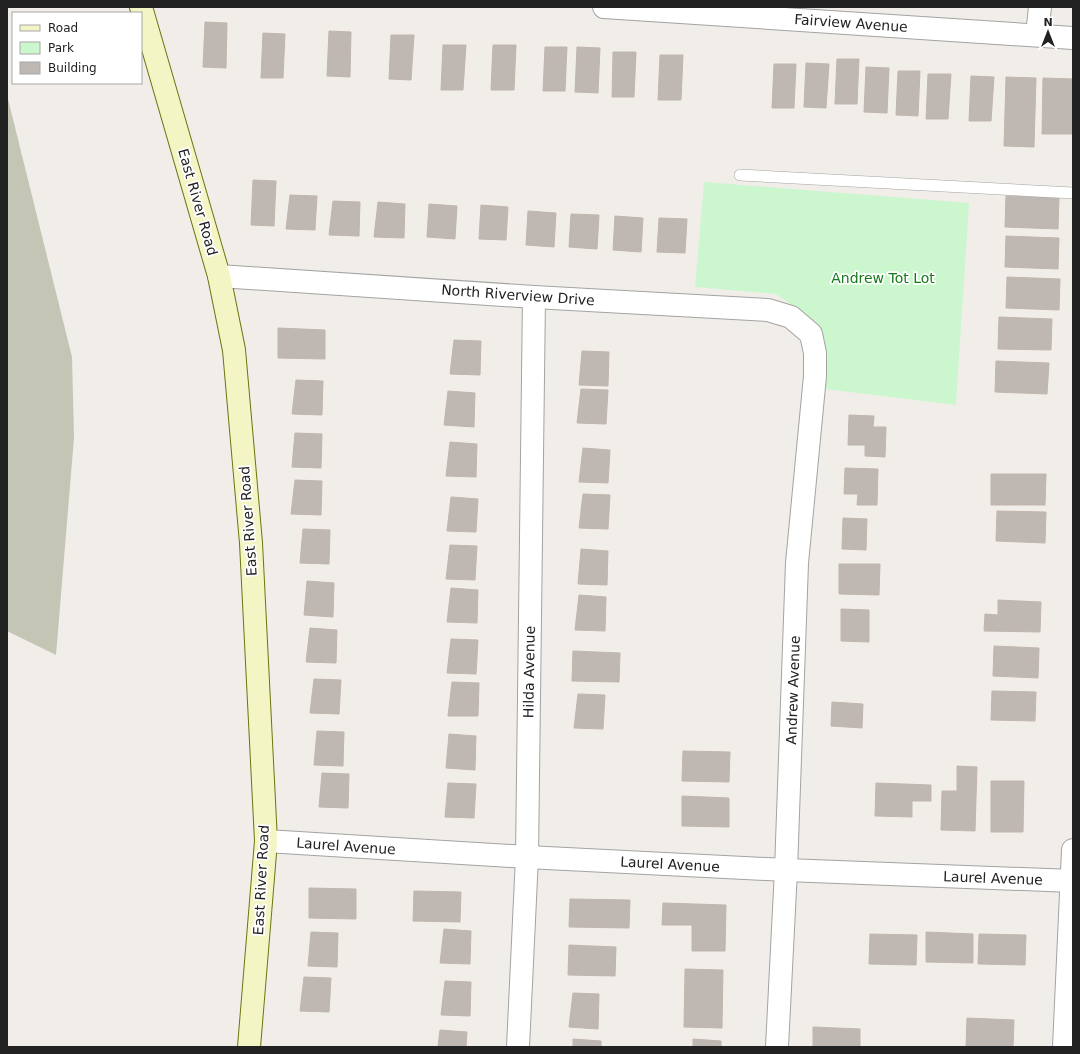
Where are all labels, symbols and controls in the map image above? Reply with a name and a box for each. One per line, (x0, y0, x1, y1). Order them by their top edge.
street label: Fairview Avenue (794, 11, 908, 35)
legend (12, 12, 142, 84)
north arrow (1028, 12, 1068, 52)
text: N (1043, 16, 1053, 29)
text: Road (48, 21, 78, 35)
text: Park (48, 41, 74, 55)
text: Building (48, 61, 97, 75)
street label: East River Road (175, 147, 221, 257)
park label: Andrew Tot Lot (831, 270, 935, 286)
street label: North Riverview Drive (441, 282, 595, 308)
street label: East River Road (236, 465, 260, 577)
street label: Hilda Avenue (520, 626, 538, 718)
street label: Andrew Avenue (783, 635, 803, 745)
street label: East River Road (250, 824, 272, 936)
street label: Laurel Avenue (296, 835, 396, 857)
street label: Laurel Avenue (620, 853, 720, 875)
street label: Laurel Avenue (943, 868, 1043, 888)

